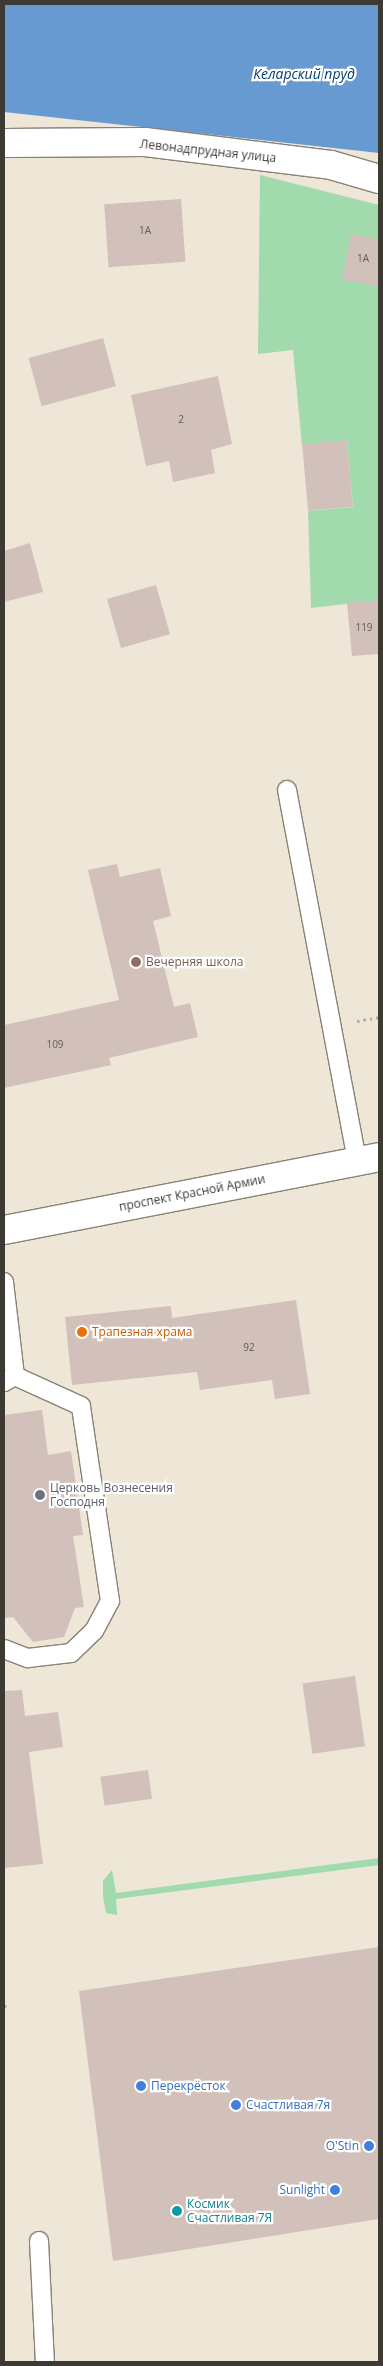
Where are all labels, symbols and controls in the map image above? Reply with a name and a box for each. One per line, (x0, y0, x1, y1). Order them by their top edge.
water label: Келарский пруд (253, 66, 355, 82)
street label: Левонадпрудная улица (139, 137, 277, 165)
house number: 1А (139, 225, 151, 237)
house number: 1А (357, 253, 369, 265)
house number: 2 (178, 414, 184, 426)
house number: 119 (355, 622, 373, 634)
place label: Вечерняя школа (146, 955, 243, 969)
marker: Вечерняя школа (130, 956, 142, 968)
house number: 109 (46, 1039, 64, 1051)
street label: проспект Красной Армии (118, 1172, 266, 1214)
place label: Трапезная храма (92, 1325, 192, 1339)
marker: Трапезная храма (76, 1326, 88, 1338)
house number: 92 (243, 1342, 255, 1354)
place label: Церковь Вознесения Господня (50, 1481, 173, 1509)
marker: Церковь Вознесения Господня (34, 1489, 46, 1501)
place label: Перекрёсток (151, 2079, 226, 2093)
marker: Перекрёсток (135, 2080, 147, 2092)
place label: Счастливая 7я (246, 2098, 330, 2112)
marker: Счастливая 7я (230, 2099, 242, 2111)
place label: O'Stin (326, 2139, 359, 2153)
marker: O'Stin (363, 2140, 375, 2152)
place label: Sunlight (279, 2183, 325, 2197)
marker: Sunlight (329, 2184, 341, 2196)
place label: Космик Счастливая 7Я (187, 2197, 272, 2225)
marker: Космик Счастливая 7Я (171, 2205, 183, 2217)

